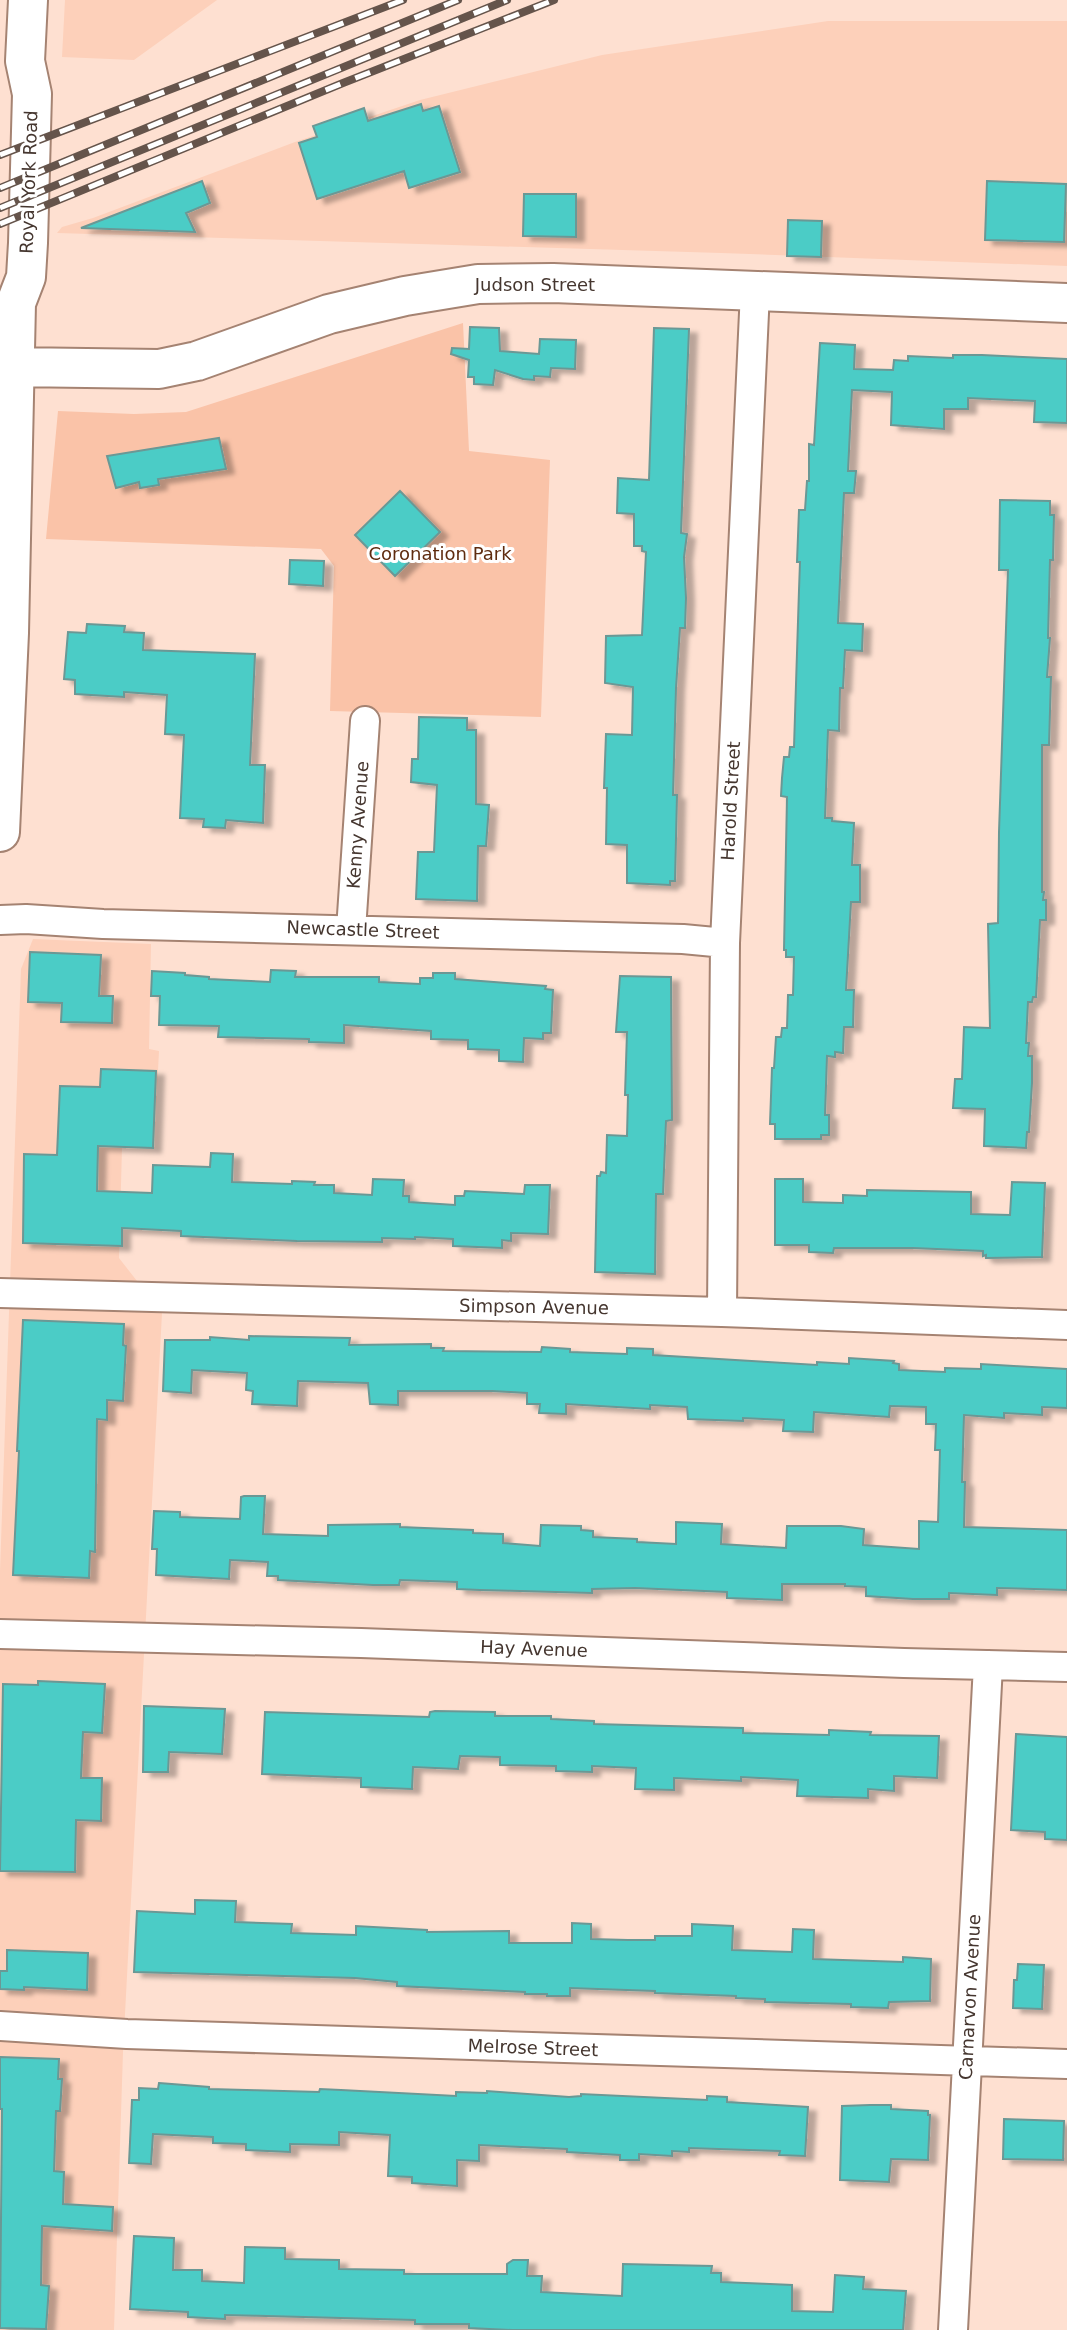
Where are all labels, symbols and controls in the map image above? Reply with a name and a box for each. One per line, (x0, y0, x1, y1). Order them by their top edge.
street label: Royal York Road (16, 110, 41, 254)
street label: Judson Street (474, 274, 595, 295)
park label: Coronation Park (368, 543, 512, 564)
street label: Harold Street (717, 741, 744, 861)
street label: Kenny Avenue (343, 760, 372, 890)
street label: Newcastle Street (286, 916, 440, 943)
street label: Simpson Avenue (459, 1295, 609, 1318)
street label: Hay Avenue (480, 1636, 588, 1661)
street label: Carnarvon Avenue (955, 1913, 984, 2081)
street label: Melrose Street (467, 2035, 599, 2060)

